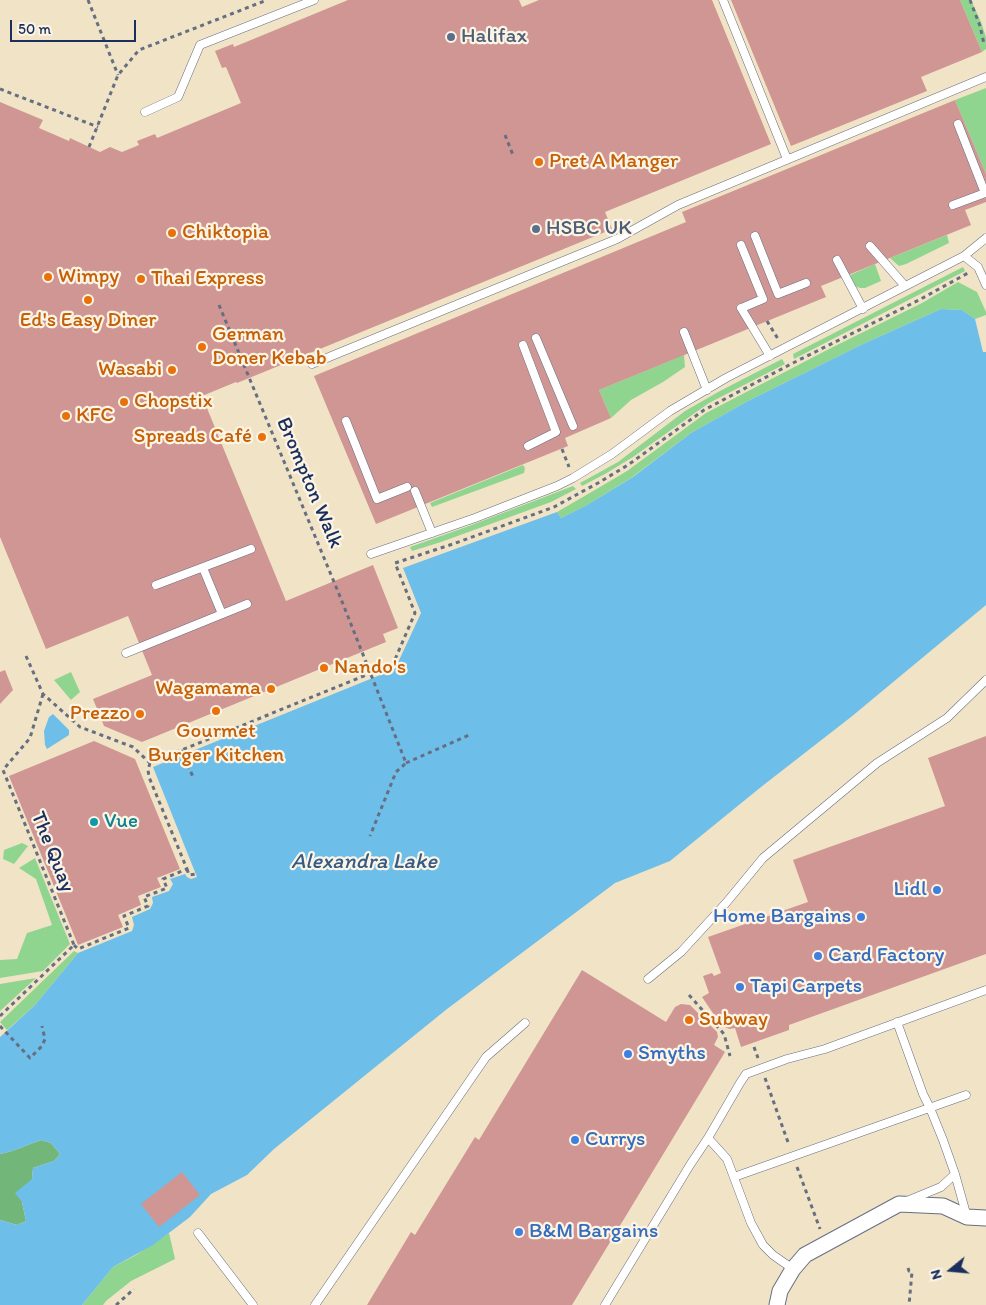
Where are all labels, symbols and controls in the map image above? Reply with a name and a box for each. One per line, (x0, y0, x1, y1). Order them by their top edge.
scale bar (12, 10, 139, 42)
text: 50 m (18, 20, 51, 38)
place label: Halifax (461, 24, 527, 50)
marker: Halifax (445, 31, 457, 43)
place label: Pret A Manger (549, 149, 678, 175)
marker: Pret A Manger (533, 156, 545, 168)
place label: HSBC UK (546, 216, 632, 242)
place label: Chiktopia (182, 220, 269, 246)
marker: HSBC UK (530, 223, 542, 235)
marker: Chiktopia (166, 227, 178, 239)
place label: Wimpy (58, 264, 119, 290)
place label: Thai Express (151, 266, 264, 292)
marker: Wimpy (42, 271, 54, 283)
marker: Thai Express (135, 273, 147, 285)
marker: Ed's Easy Diner (82, 294, 94, 306)
place label: Ed's Easy Diner (20, 308, 156, 334)
place label: German Doner Kebab (212, 322, 327, 372)
marker: German Doner Kebab (196, 341, 208, 353)
place label: Wasabi (98, 357, 162, 383)
marker: Wasabi (166, 364, 178, 376)
place label: Chopstix (134, 389, 213, 415)
marker: Chopstix (118, 396, 130, 408)
place label: KFC (76, 403, 114, 429)
marker: KFC (60, 410, 72, 422)
street label: Brompton Walk (270, 414, 348, 552)
place label: Spreads Café (134, 424, 252, 450)
marker: Spreads Café (256, 431, 268, 443)
place label: Nando's (334, 655, 406, 681)
marker: Nando's (318, 662, 330, 674)
place label: Wagamama (155, 676, 261, 702)
marker: Wagamama (265, 683, 277, 695)
place label: Prezzo (70, 701, 130, 727)
marker: Gourmet Burger Kitchen (210, 705, 222, 717)
marker: Prezzo (134, 708, 146, 720)
place label: Gourmet Burger Kitchen (148, 719, 284, 769)
street label: The Quay (24, 808, 80, 896)
place label: Vue (104, 809, 138, 835)
marker: Vue (88, 816, 100, 828)
water label: Alexandra Lake (291, 849, 437, 875)
place label: Lidl (893, 877, 927, 903)
marker: Lidl (931, 884, 943, 896)
place label: Home Bargains (713, 904, 851, 930)
marker: Home Bargains (855, 911, 867, 923)
place label: Card Factory (828, 943, 944, 969)
marker: Card Factory (812, 950, 824, 962)
place label: Tapi Carpets (750, 974, 862, 1000)
marker: Tapi Carpets (734, 981, 746, 993)
place label: Subway (699, 1007, 768, 1033)
marker: Subway (683, 1014, 695, 1026)
place label: Smyths (638, 1041, 706, 1067)
marker: Smyths (622, 1048, 634, 1060)
place label: Currys (585, 1127, 645, 1153)
marker: Currys (569, 1134, 581, 1146)
place label: B&M Bargains (529, 1219, 658, 1245)
marker: B&M Bargains (513, 1226, 525, 1238)
north arrow (926, 1245, 976, 1295)
text: N (927, 1268, 946, 1282)

